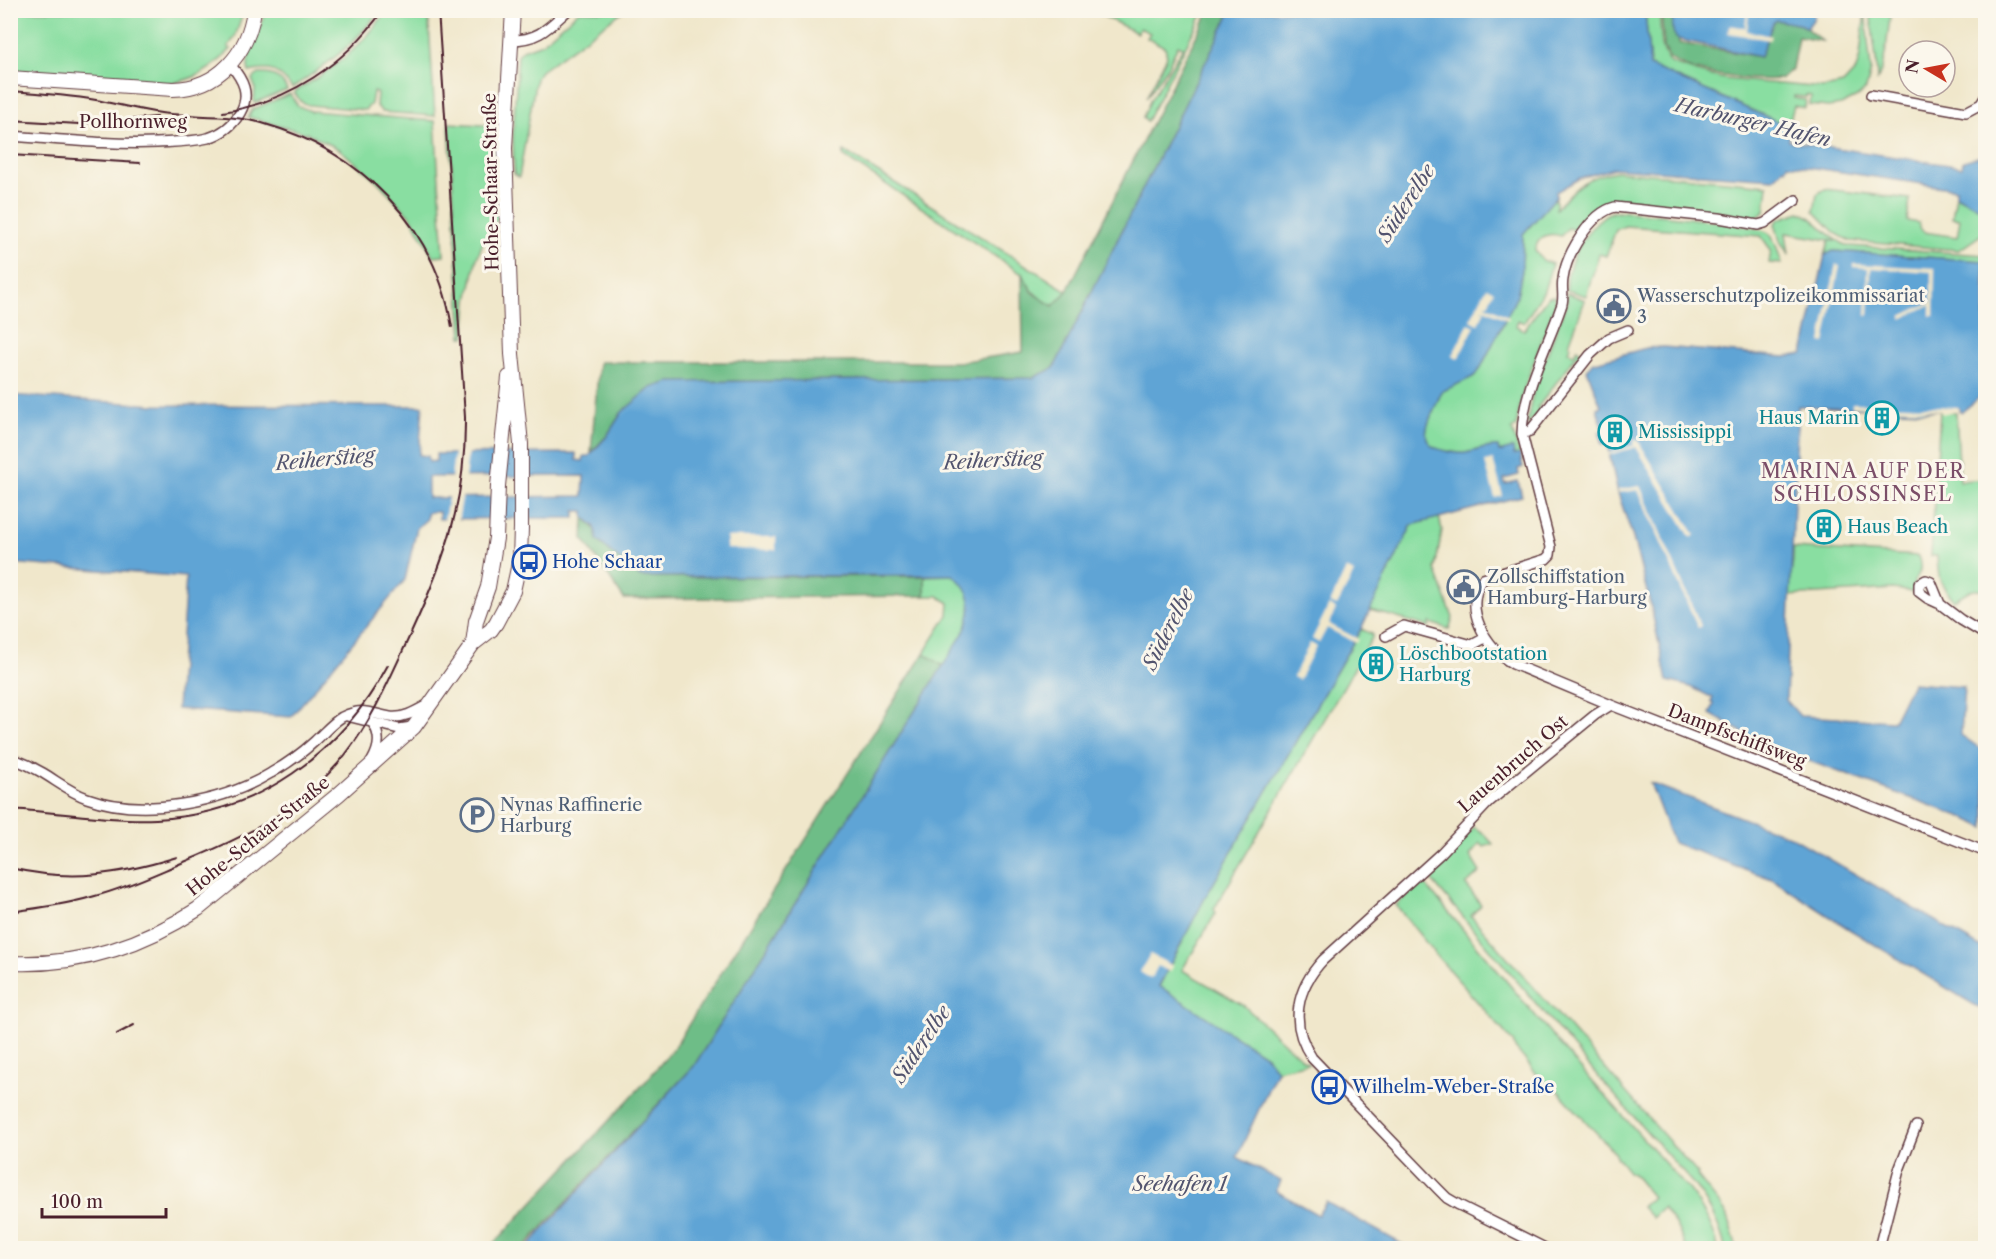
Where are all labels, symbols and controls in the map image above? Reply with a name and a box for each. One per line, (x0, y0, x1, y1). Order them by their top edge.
north arrow (1897, 39, 1957, 99)
text: N (1901, 58, 1923, 75)
water label: Harburger Hafen (1671, 92, 1833, 152)
street label: Hohe-Schaar-Straße (478, 93, 504, 271)
street label: Pollhornweg (79, 111, 187, 133)
water label: Süderelbe (1371, 158, 1441, 247)
place label: Wasserschutzpolizeikommissariat 3 (1636, 285, 1925, 328)
public building icon: Wasserschutzpolizeikommissariat 3 (1596, 288, 1632, 324)
building icon: Haus Marin (1864, 400, 1900, 436)
place label: Haus Marin (1759, 407, 1859, 429)
building icon: Mississippi (1597, 414, 1633, 450)
place label: Mississippi (1638, 421, 1732, 443)
water label: Reiherstieg (273, 443, 377, 475)
water label: Reiherstieg (941, 445, 1045, 475)
district label: MARINA AUF DER SCHLOSSINSEL (1761, 459, 1965, 506)
building icon: Haus Beach (1806, 509, 1842, 545)
place label: Haus Beach (1847, 516, 1948, 538)
bus stop icon: Hohe Schaar (511, 544, 547, 580)
place label: Hohe Schaar (552, 551, 663, 573)
place label: Zollschiffstation Hamburg-Harburg (1487, 566, 1647, 609)
public building icon: Zollschiffstation Hamburg-Harburg (1446, 569, 1482, 605)
water label: Süderelbe (1137, 583, 1199, 675)
place label: Löschbootstation Harburg (1399, 643, 1547, 686)
building icon: Löschbootstation Harburg (1358, 646, 1394, 682)
street label: Dampfschiffsweg (1665, 699, 1810, 773)
street label: Lauenbruch Ost (1454, 710, 1573, 818)
street label: Hohe-Schaar-Straße (182, 771, 334, 901)
place label: Nynas Raffinerie Harburg (500, 794, 642, 837)
parking icon: Nynas Raffinerie Harburg (459, 797, 495, 833)
water label: Süderelbe (886, 1000, 956, 1088)
bus stop icon: Wilhelm-Weber-Straße (1311, 1069, 1347, 1105)
place label: Wilhelm-Weber-Straße (1351, 1076, 1554, 1098)
water label: Seehafen 1 (1132, 1172, 1228, 1196)
scale bar (42, 1181, 166, 1219)
text: 100 m (51, 1191, 103, 1213)

